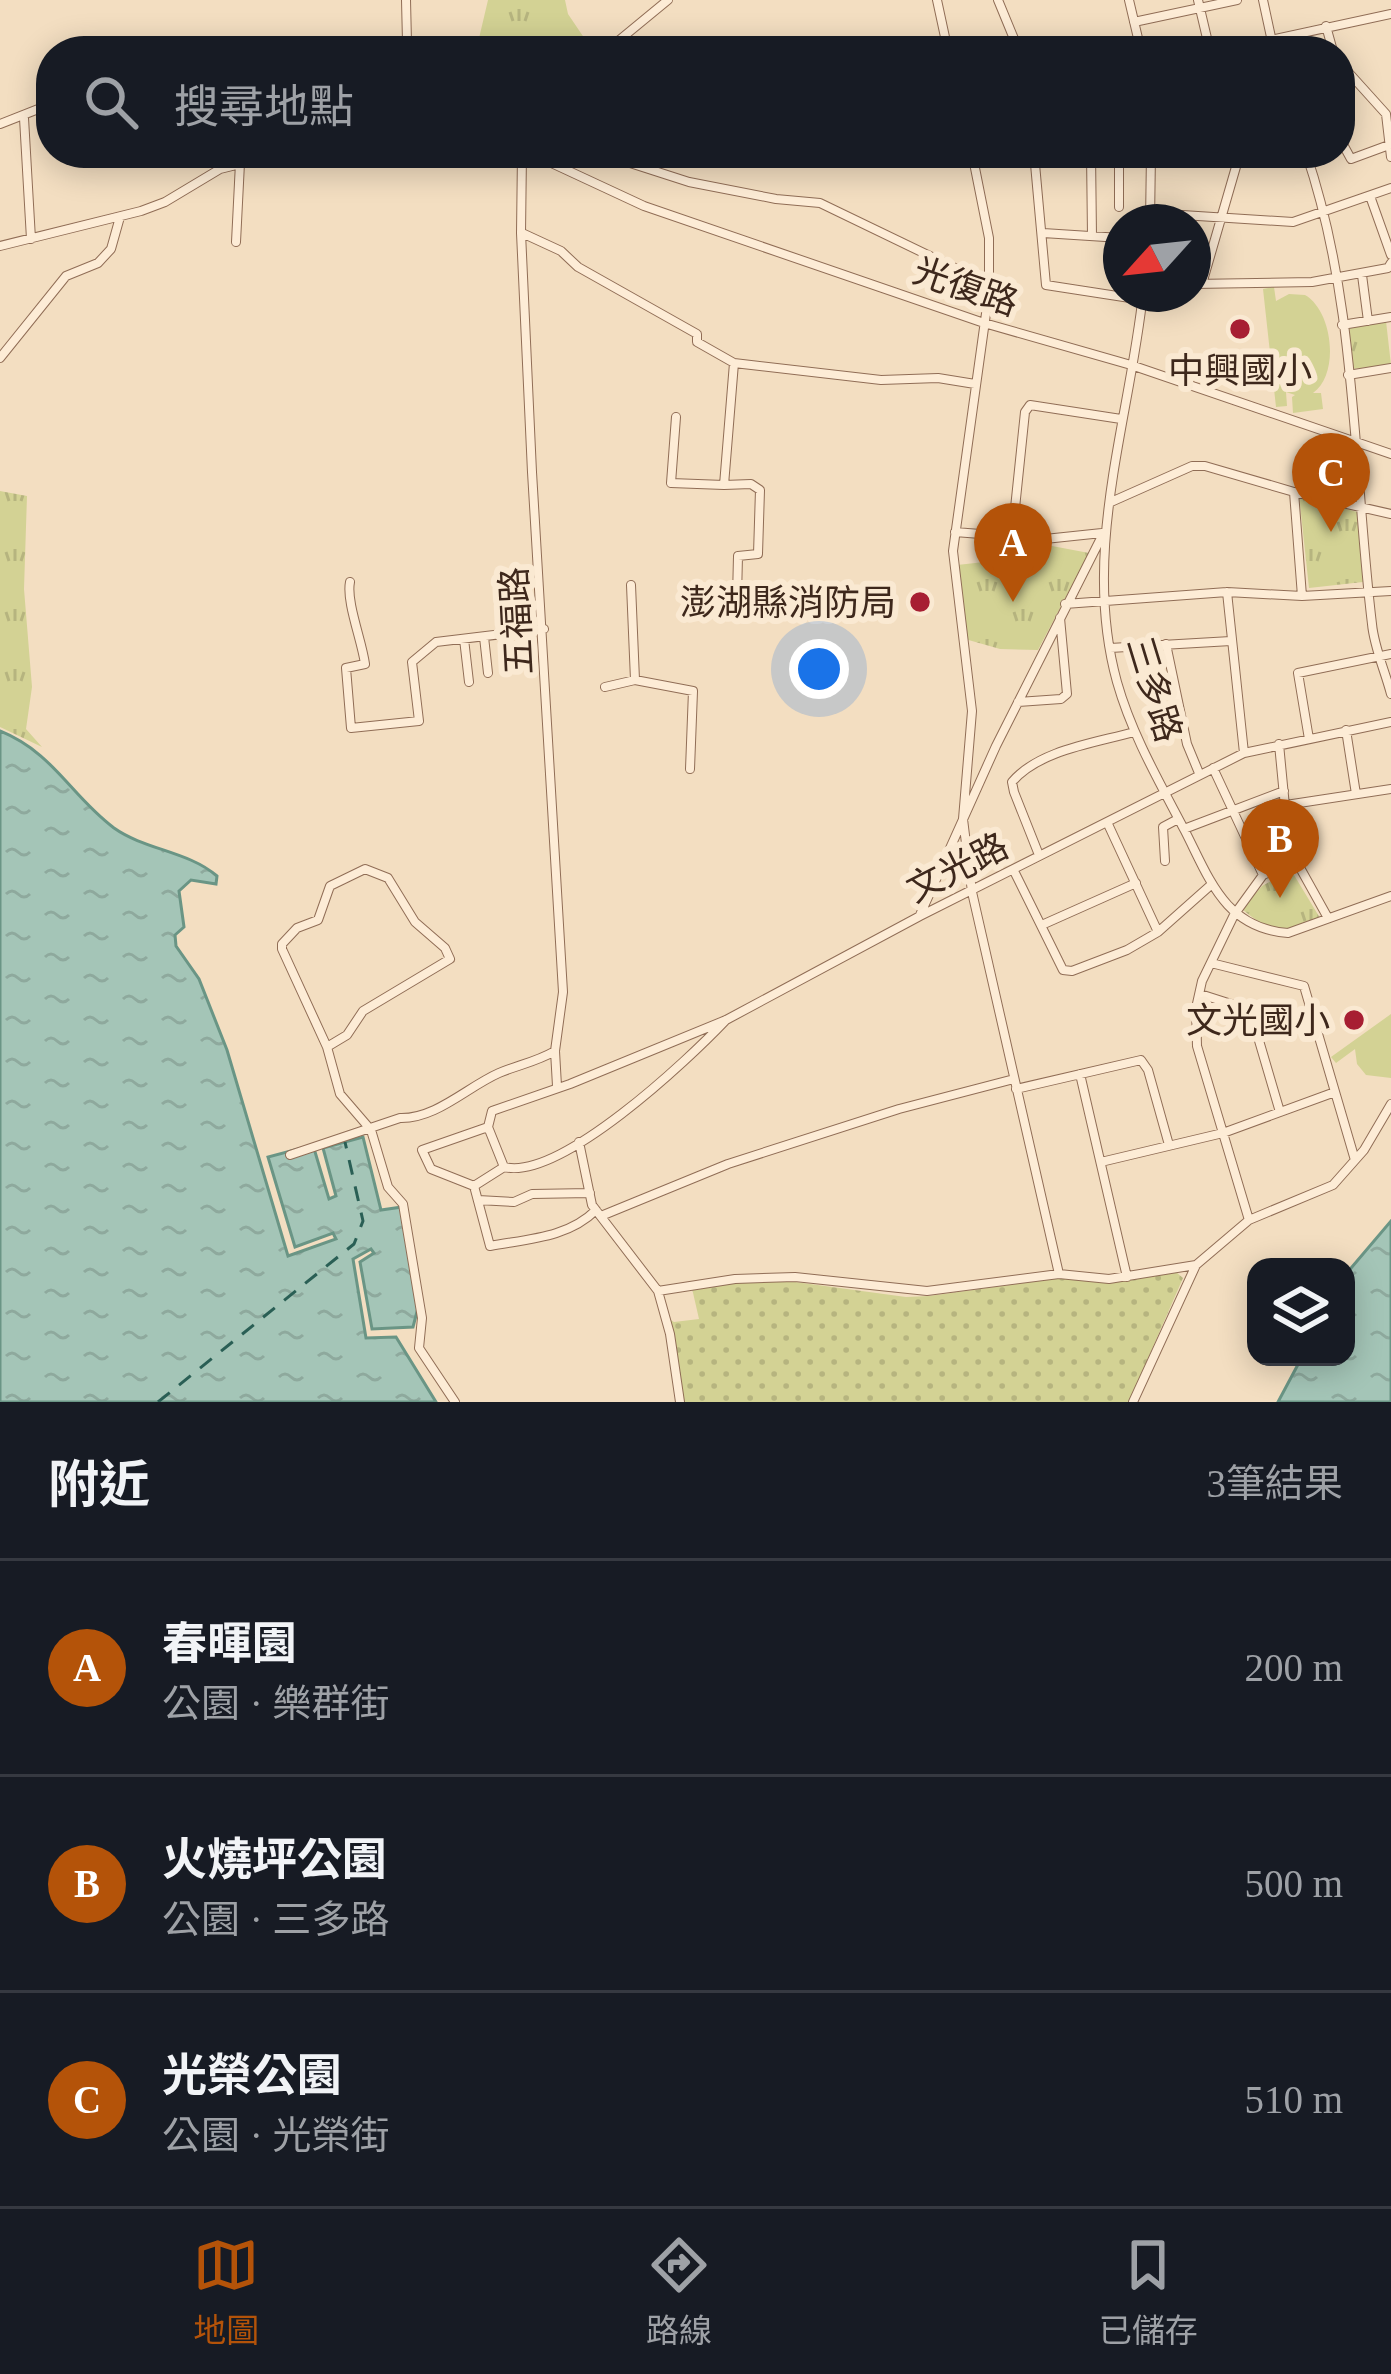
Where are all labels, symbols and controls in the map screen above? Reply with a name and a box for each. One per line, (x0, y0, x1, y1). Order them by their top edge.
search box (36, 36, 1355, 168)
icon: search (78, 69, 144, 135)
text: 搜尋地點 (174, 82, 354, 132)
north arrow (1103, 204, 1211, 312)
street label: 光復路 (908, 250, 1023, 323)
marker: 中興國小 (1227, 316, 1253, 342)
place label: 中興國小 (1168, 351, 1312, 391)
pin: C (1292, 433, 1370, 532)
pin: A (974, 503, 1052, 602)
street label: 五福路 (494, 566, 540, 676)
place label: 澎湖縣消防局 (680, 583, 896, 623)
marker: 澎湖縣消防局 (907, 589, 933, 615)
street label: 三多路 (1119, 632, 1189, 747)
your location (789, 639, 849, 699)
pin: B (1241, 799, 1319, 898)
street label: 文光路 (900, 826, 1015, 910)
place label: 文光國小 (1186, 1001, 1330, 1041)
marker: 文光國小 (1341, 1007, 1367, 1033)
map controls (1247, 1258, 1355, 1366)
button: layers (1247, 1258, 1355, 1366)
text: 附近 (48, 1457, 150, 1513)
text: 3筆結果 (1206, 1462, 1343, 1505)
text: 春暉園 (162, 1619, 297, 1669)
text: A (73, 1646, 101, 1689)
text: 200 m (1244, 1646, 1343, 1689)
text: 公園 · 樂群街 (162, 1682, 390, 1725)
text: 火燒坪公園 (162, 1835, 387, 1885)
text: B (74, 1862, 100, 1905)
text: 500 m (1244, 1862, 1343, 1905)
text: 公園 · 三多路 (162, 1898, 390, 1941)
text: 光榮公園 (162, 2051, 342, 2101)
text: C (73, 2078, 101, 2121)
text: 510 m (1244, 2078, 1343, 2121)
text: 公園 · 光榮街 (162, 2114, 390, 2157)
tab: 地圖 (193, 2232, 259, 2352)
tab: 路線 (646, 2232, 712, 2352)
tab: 已儲存 (1099, 2232, 1198, 2352)

